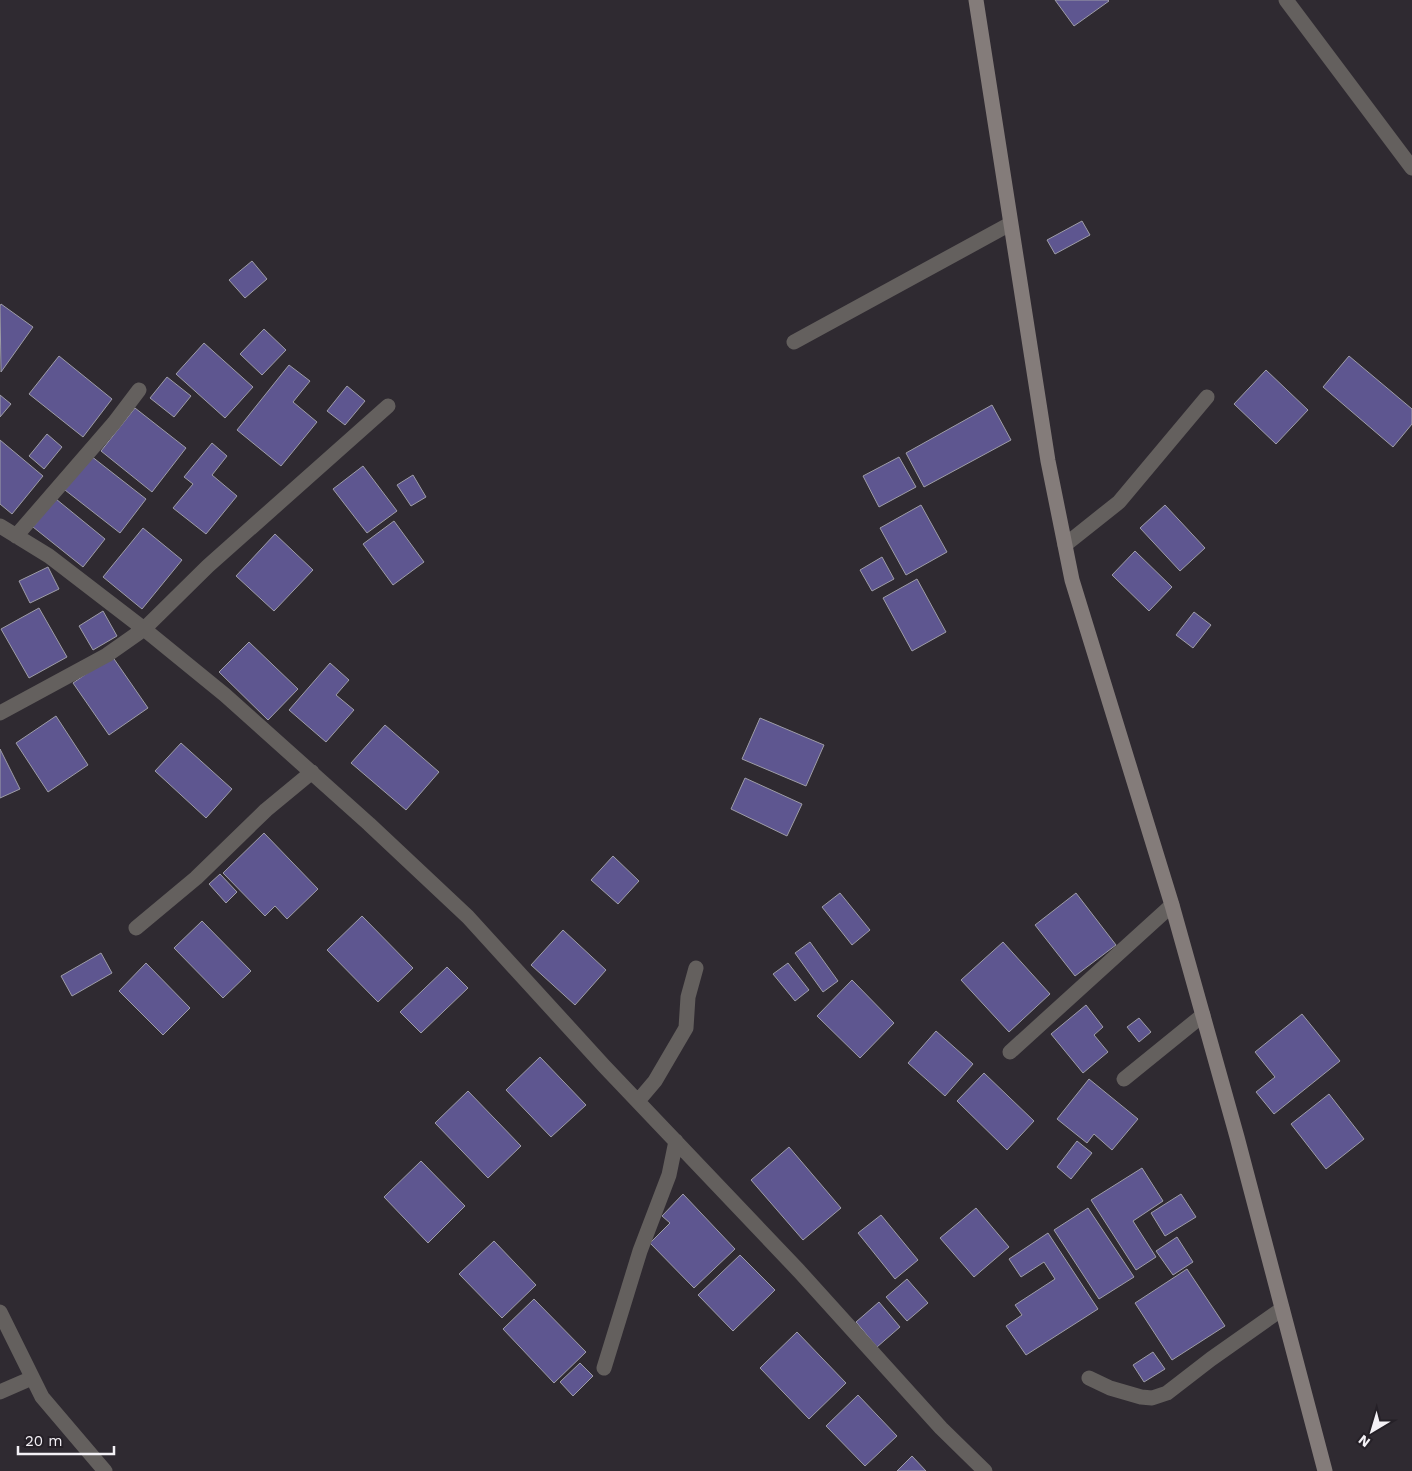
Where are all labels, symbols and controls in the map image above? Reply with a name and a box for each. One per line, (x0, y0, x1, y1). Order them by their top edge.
north arrow (1347, 1406, 1397, 1456)
scale bar (18, 1424, 114, 1456)
text: 20 m (25, 1432, 63, 1450)
text: N (1355, 1432, 1373, 1451)

